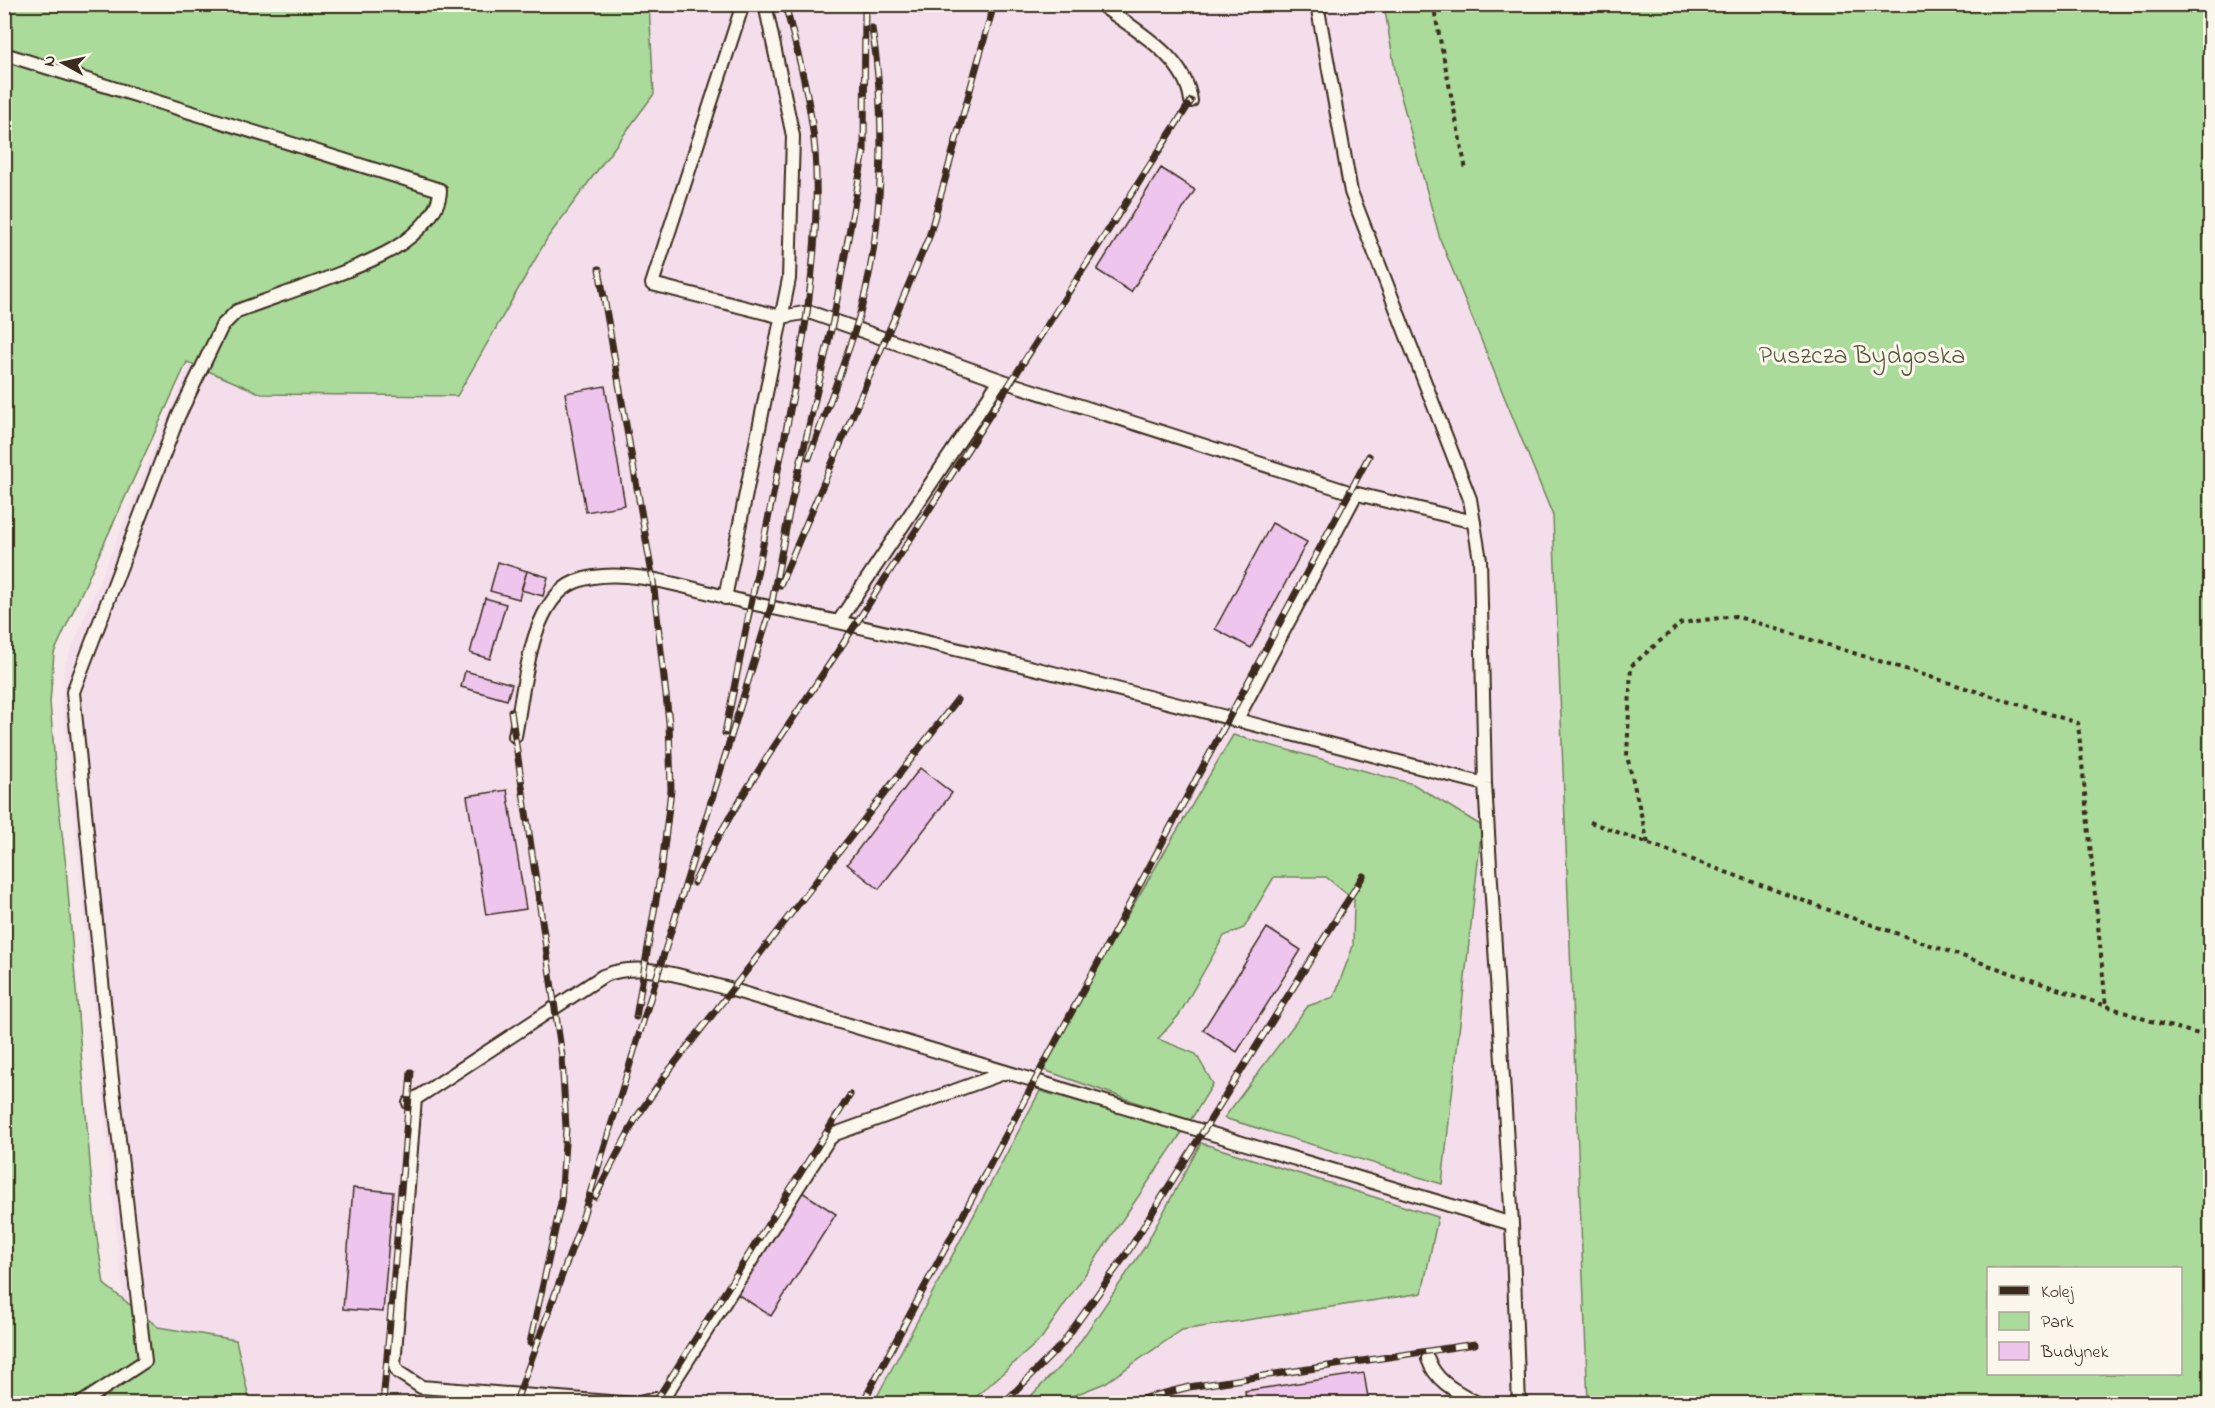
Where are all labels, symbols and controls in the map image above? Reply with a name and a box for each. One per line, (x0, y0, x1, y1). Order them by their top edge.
north arrow (33, 33, 93, 93)
text: N (37, 54, 63, 68)
park label: Puszcza Bydgoska (1759, 338, 1965, 376)
legend (1987, 1267, 2182, 1375)
text: Kolej (2041, 1280, 2074, 1306)
text: Park (2041, 1310, 2074, 1336)
text: Budynek (2040, 1340, 2108, 1366)

